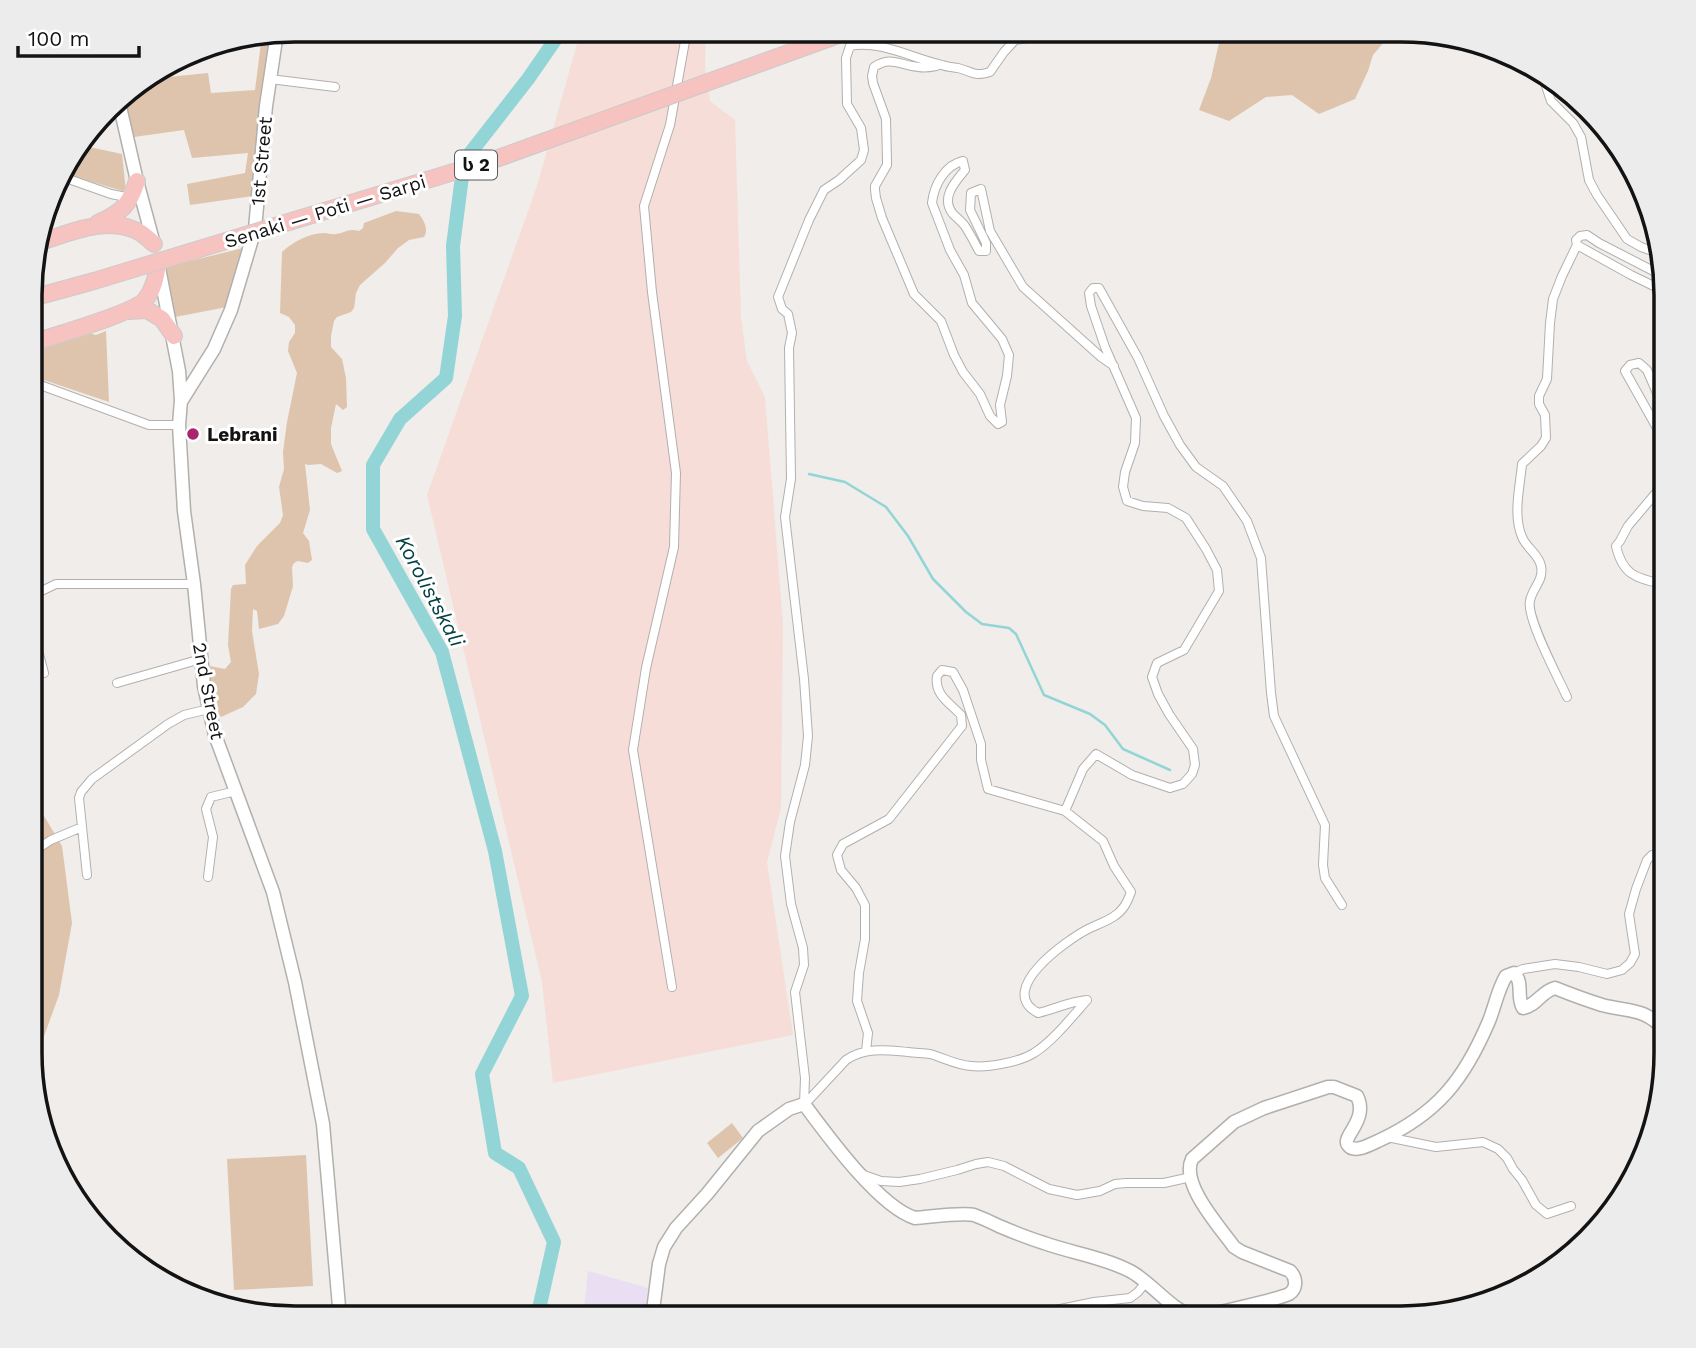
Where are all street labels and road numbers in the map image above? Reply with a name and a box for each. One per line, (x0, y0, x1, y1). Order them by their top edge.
street label: 1st Street (246, 116, 277, 206)
road number: ს 2 (455, 150, 497, 180)
street label: Senaki — Poti — Sarpi (222, 170, 428, 253)
street label: 2nd Street (188, 641, 229, 742)

